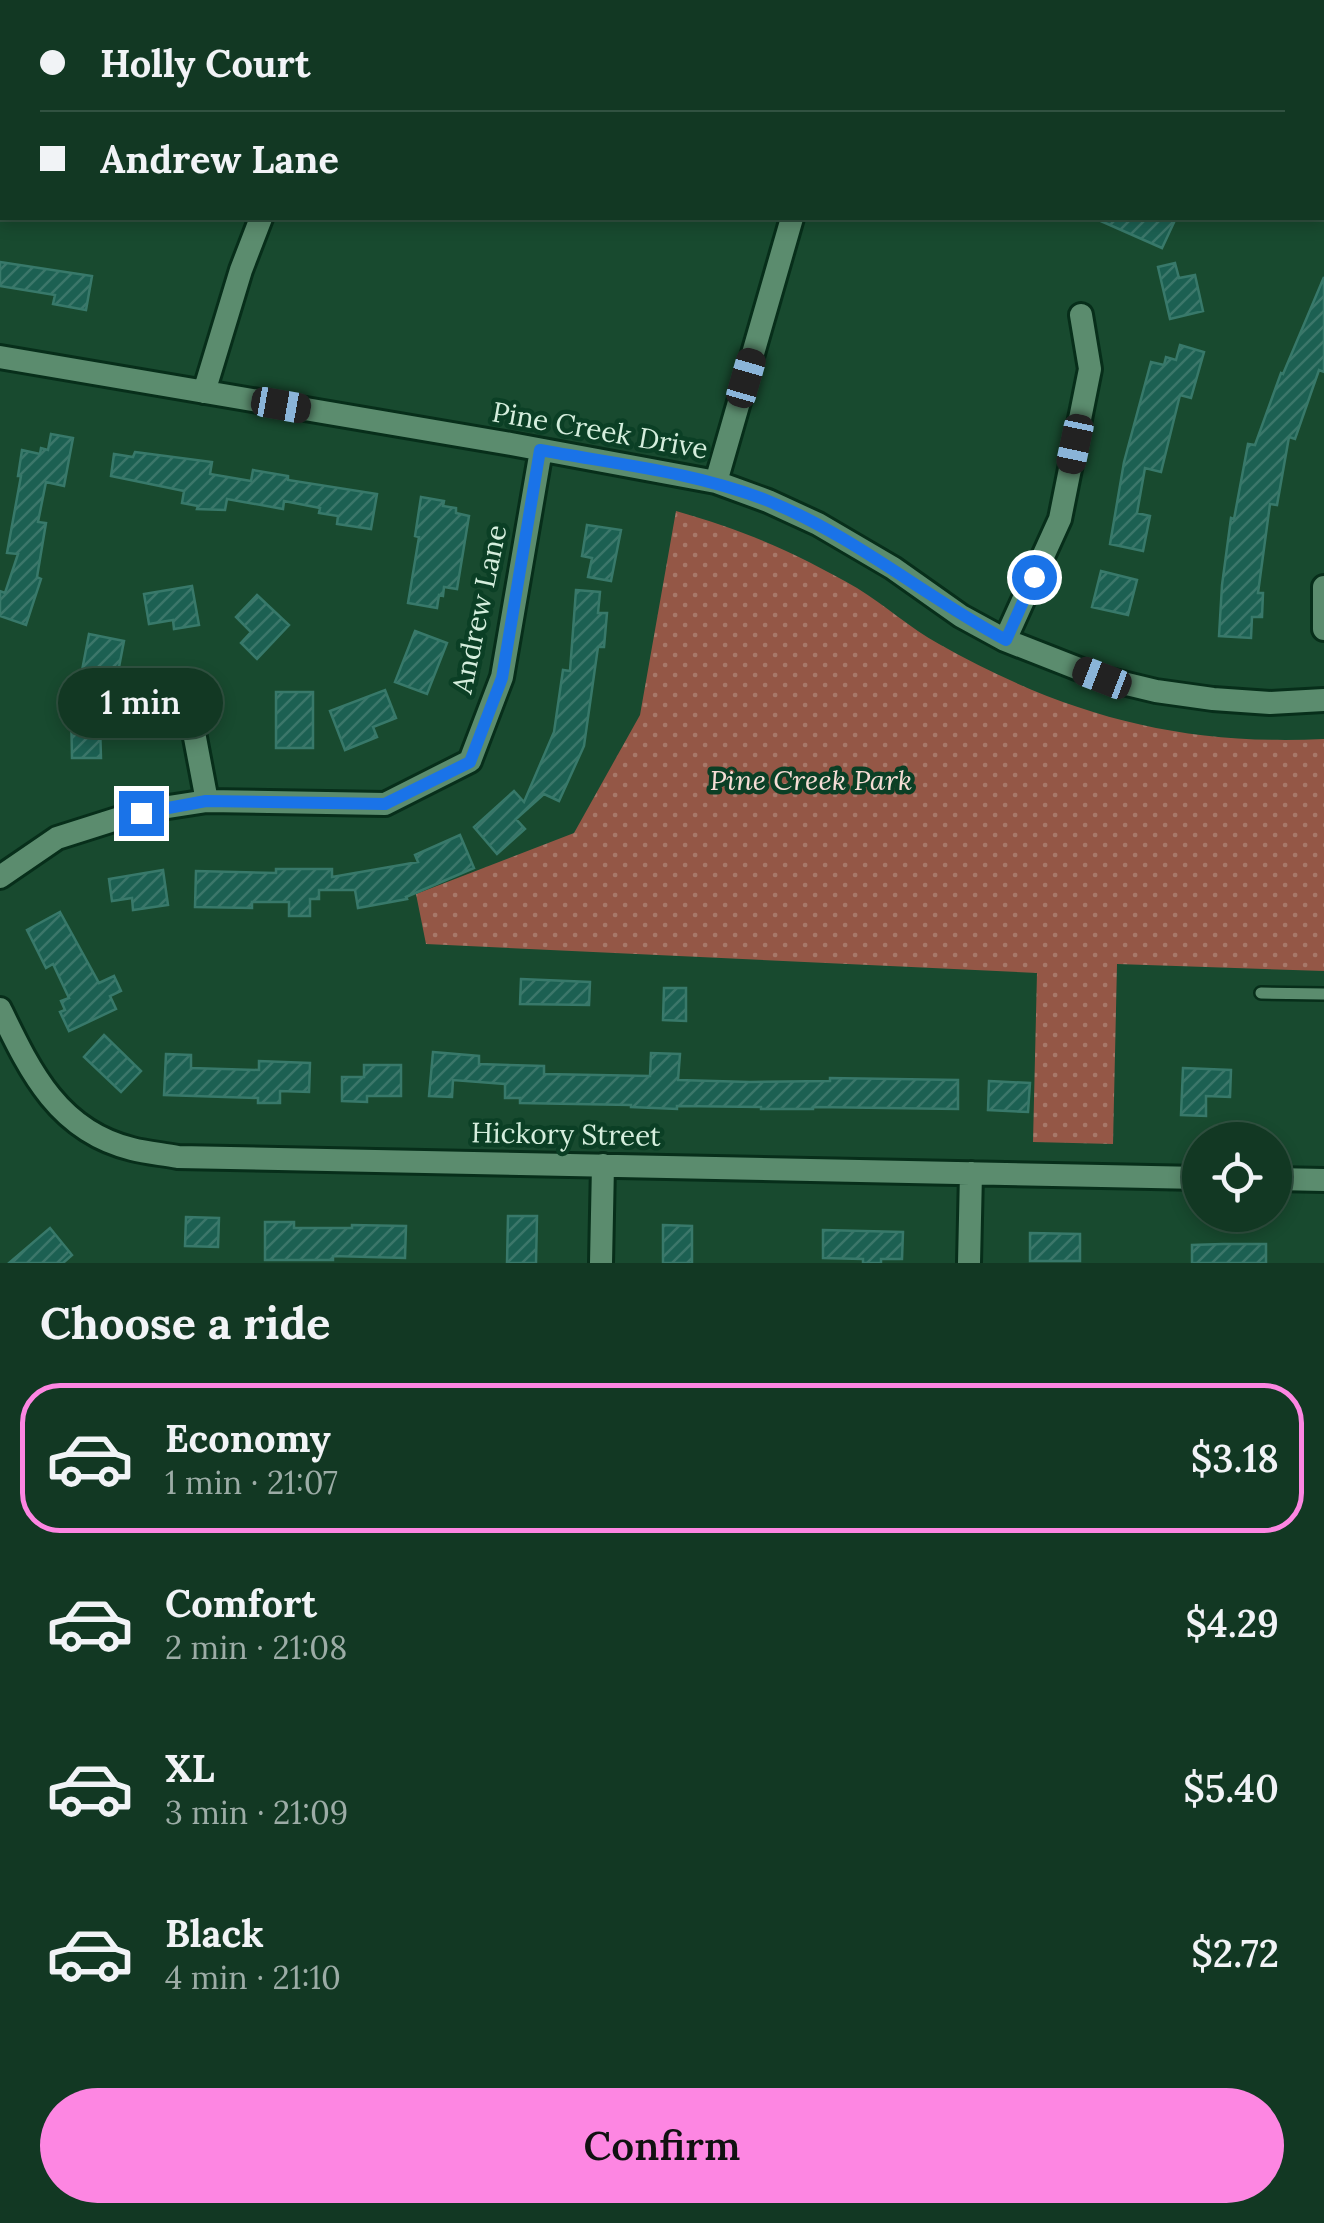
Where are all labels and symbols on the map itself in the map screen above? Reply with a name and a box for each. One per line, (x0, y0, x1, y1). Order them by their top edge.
car (723, 345, 769, 411)
car (249, 385, 313, 425)
street label: Pine Creek Drive (489, 393, 711, 467)
car (1054, 412, 1096, 476)
street label: Andrew Lane (443, 521, 514, 698)
route start (1012, 555, 1057, 600)
car (1069, 653, 1135, 703)
callout: 1 min (58, 668, 224, 738)
park label: Pine Creek Park (710, 762, 912, 798)
route end (119, 791, 164, 836)
street label: Hickory Street (471, 1114, 661, 1154)

